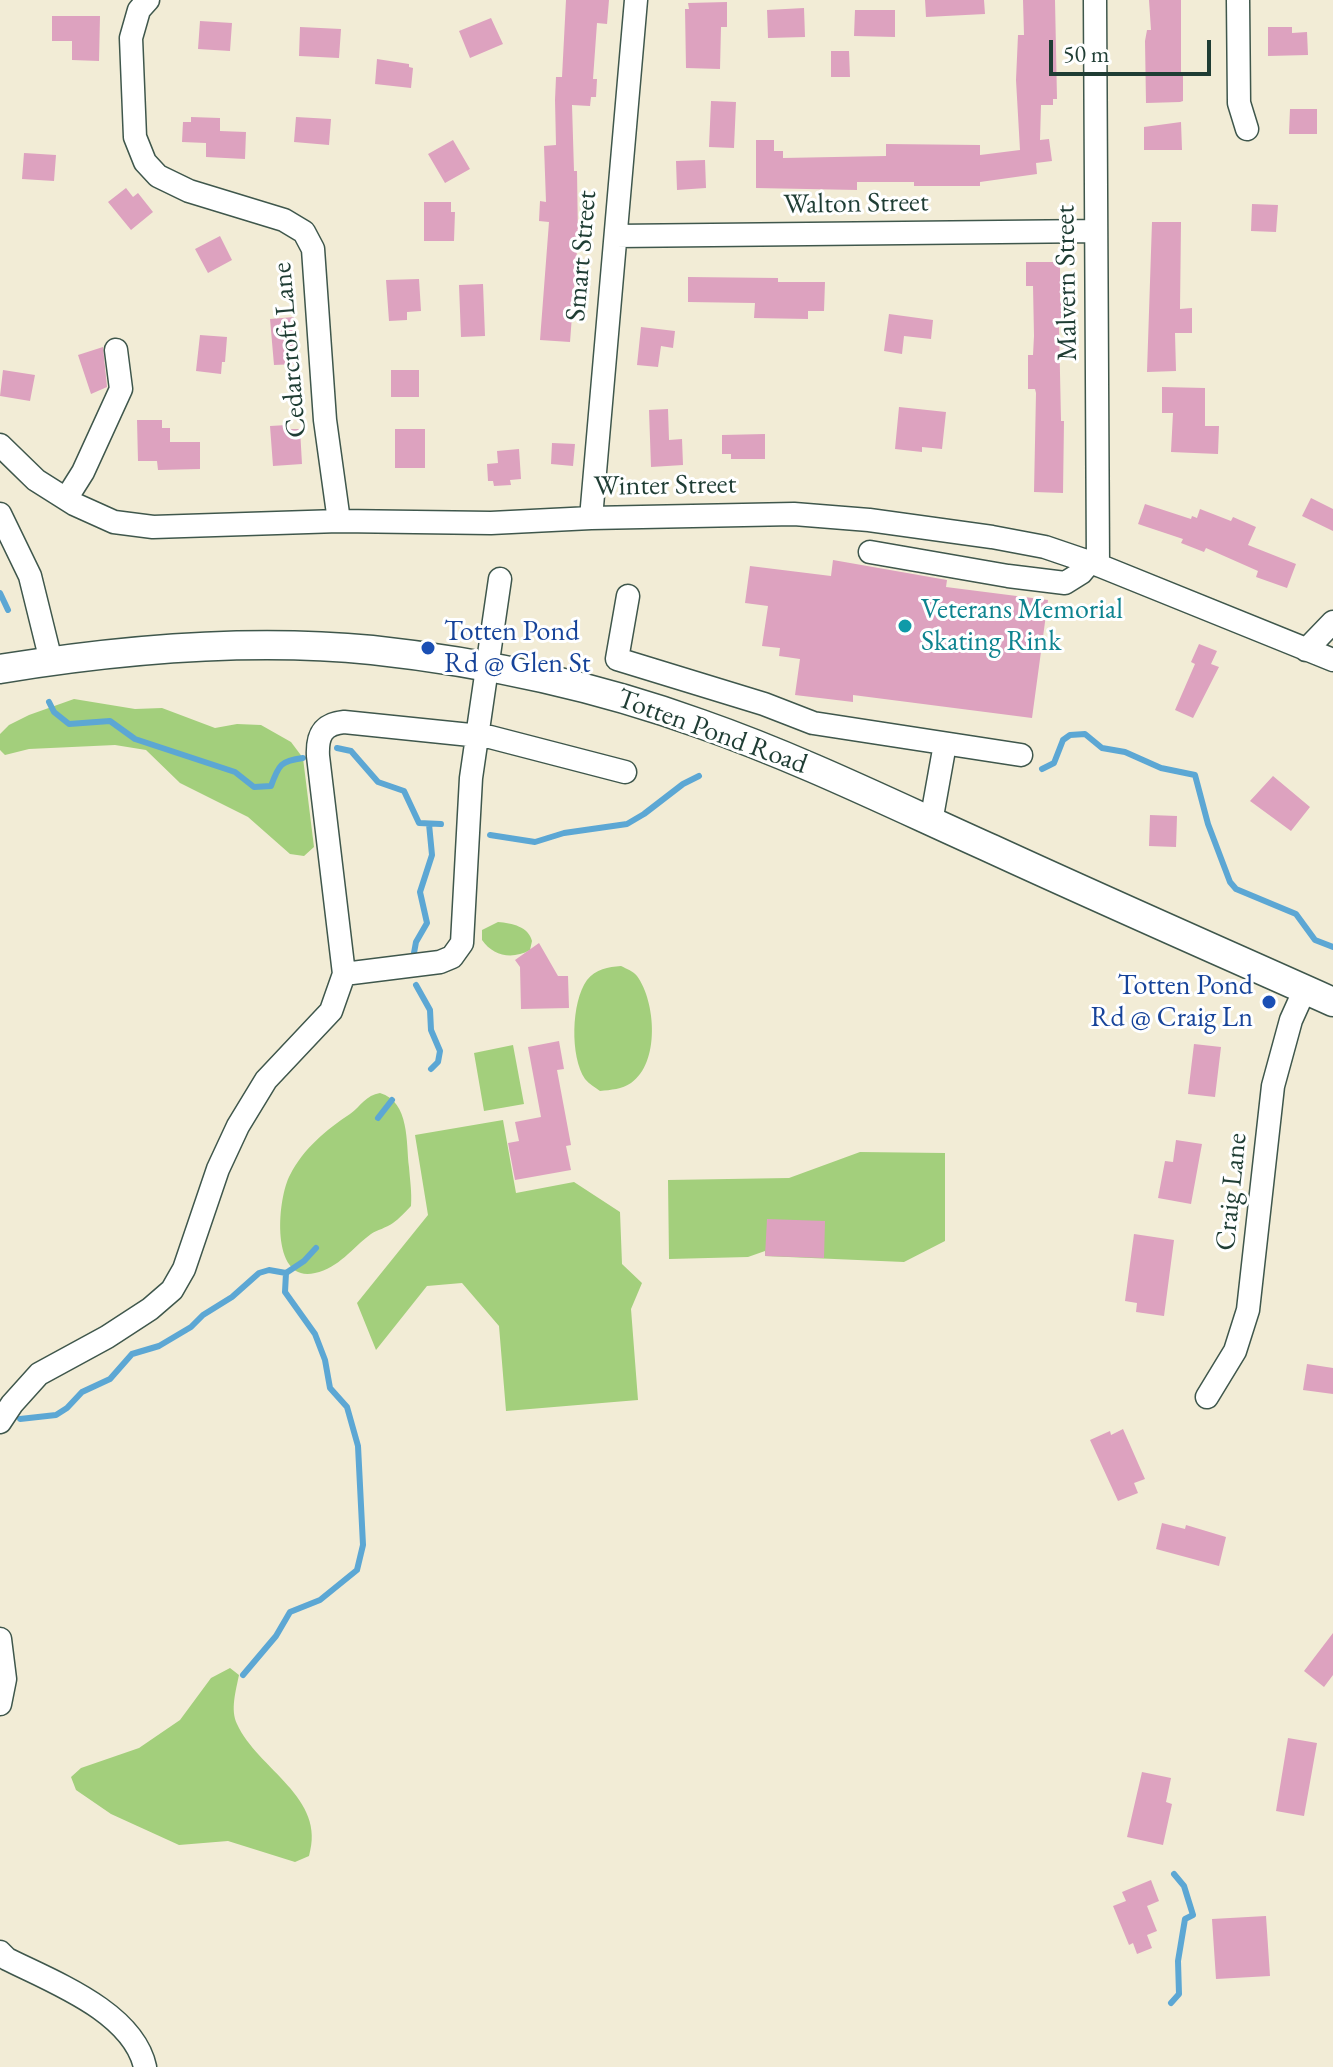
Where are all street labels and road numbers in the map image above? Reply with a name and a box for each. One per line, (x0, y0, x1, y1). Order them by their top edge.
street label: Walton Street (783, 186, 929, 222)
street label: Smart Street (560, 189, 604, 323)
street label: Malvern Street (1049, 205, 1085, 361)
street label: Cedarcroft Lane (266, 261, 314, 439)
street label: Winter Street (593, 468, 737, 504)
street label: Totten Pond Road (612, 682, 812, 782)
street label: Craig Lane (1209, 1131, 1255, 1253)

